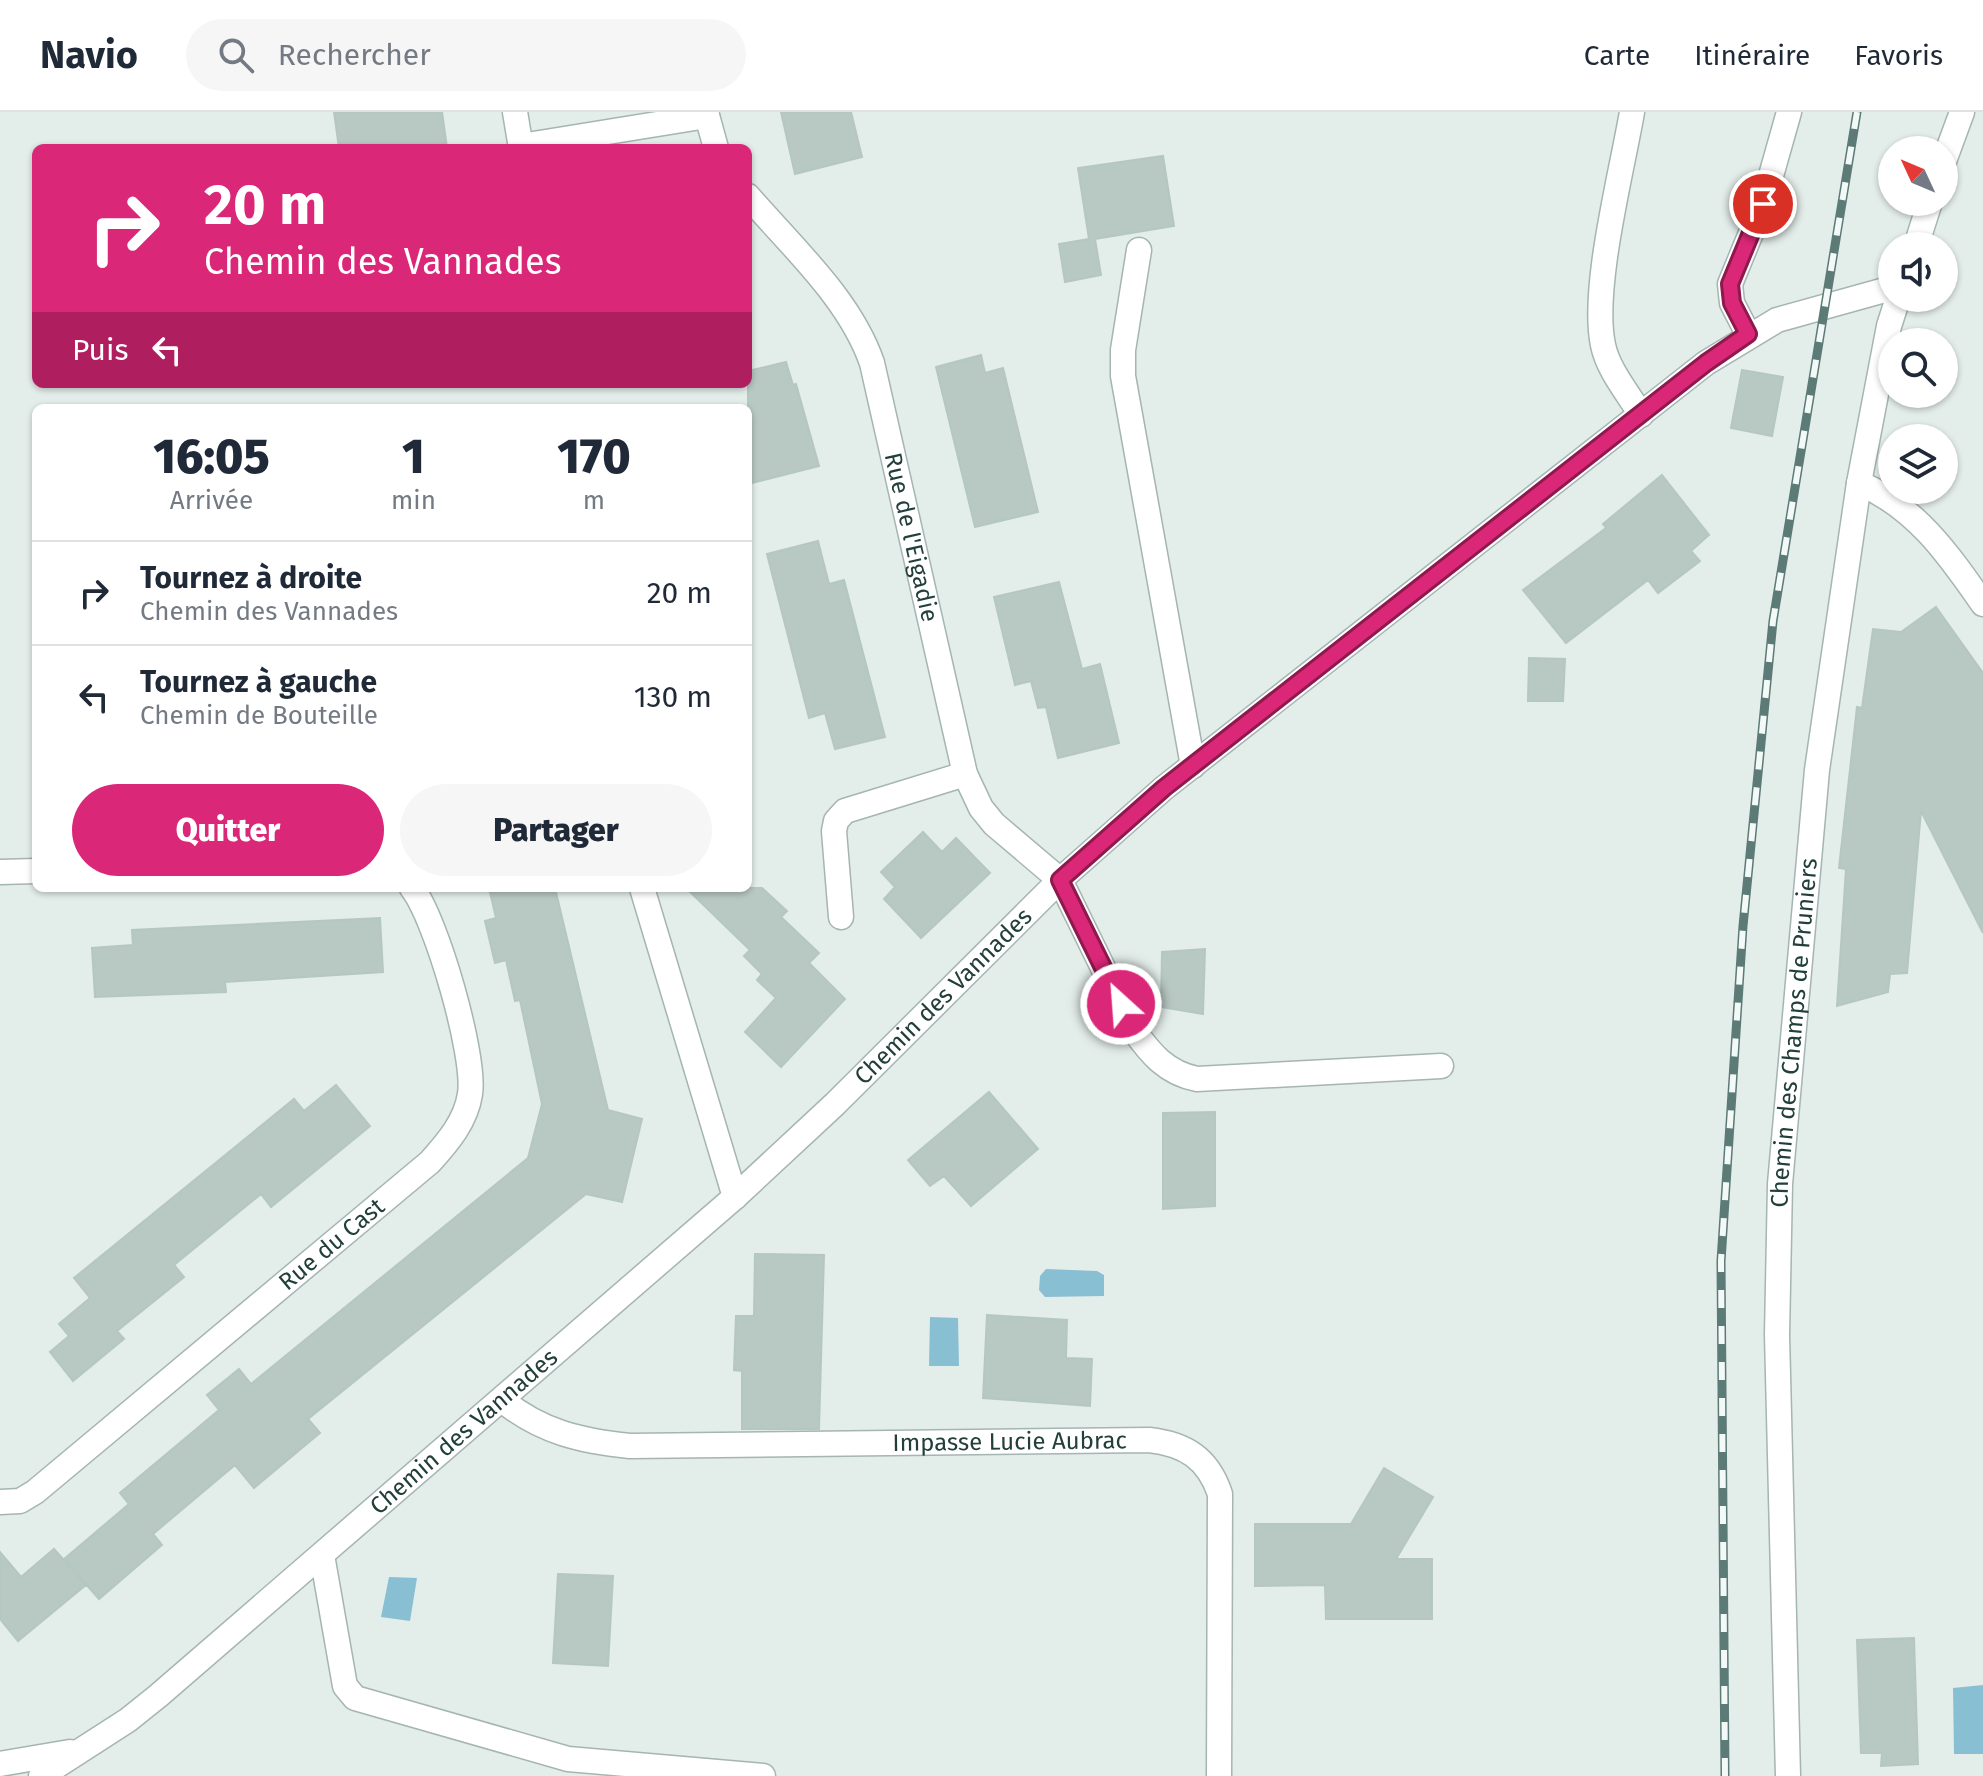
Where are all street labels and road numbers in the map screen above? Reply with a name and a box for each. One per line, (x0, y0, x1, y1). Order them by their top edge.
street label: Rue de l'Eigadie (879, 450, 944, 624)
street label: Chemin des Champs de Pruniers (1766, 857, 1823, 1208)
street label: Chemin des Vannades (849, 902, 1038, 1090)
street label: Rue du Cast (273, 1192, 390, 1296)
street label: Chemin des Vannades (364, 1343, 563, 1520)
street label: Impasse Lucie Aubrac (892, 1426, 1127, 1457)

